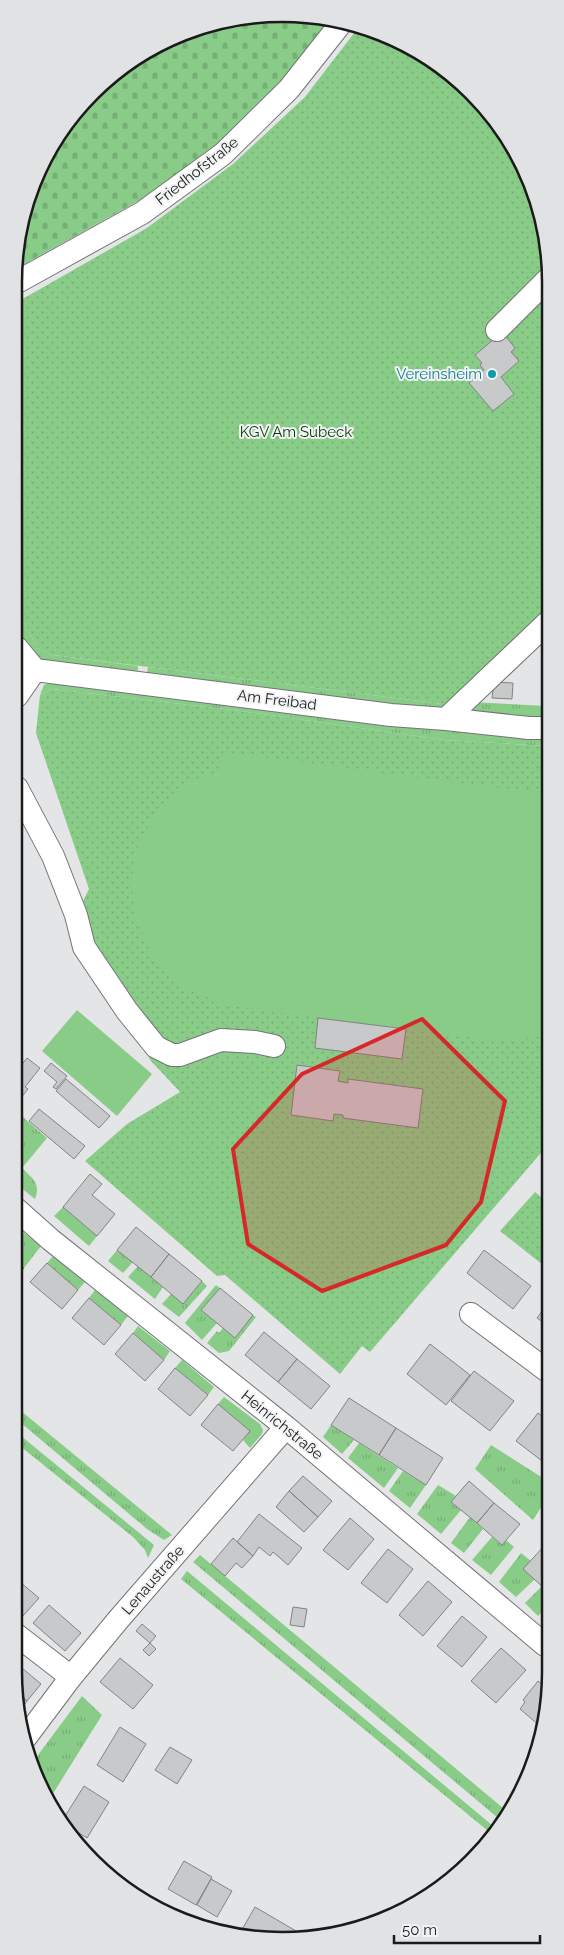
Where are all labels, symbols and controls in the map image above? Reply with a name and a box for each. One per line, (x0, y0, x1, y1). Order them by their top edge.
street label: Friedhofstraße (152, 133, 242, 209)
place label: Vereinsheim (396, 365, 482, 383)
marker: Vereinsheim (486, 368, 498, 380)
park label: KGV Am Subeck (240, 423, 352, 441)
street label: Am Freibad (236, 686, 318, 714)
street label: Heinrichstraße (237, 1387, 327, 1464)
street label: Lenaustraße (118, 1542, 188, 1618)
scale bar (394, 1912, 540, 1944)
text: 50 m (402, 1921, 437, 1939)

